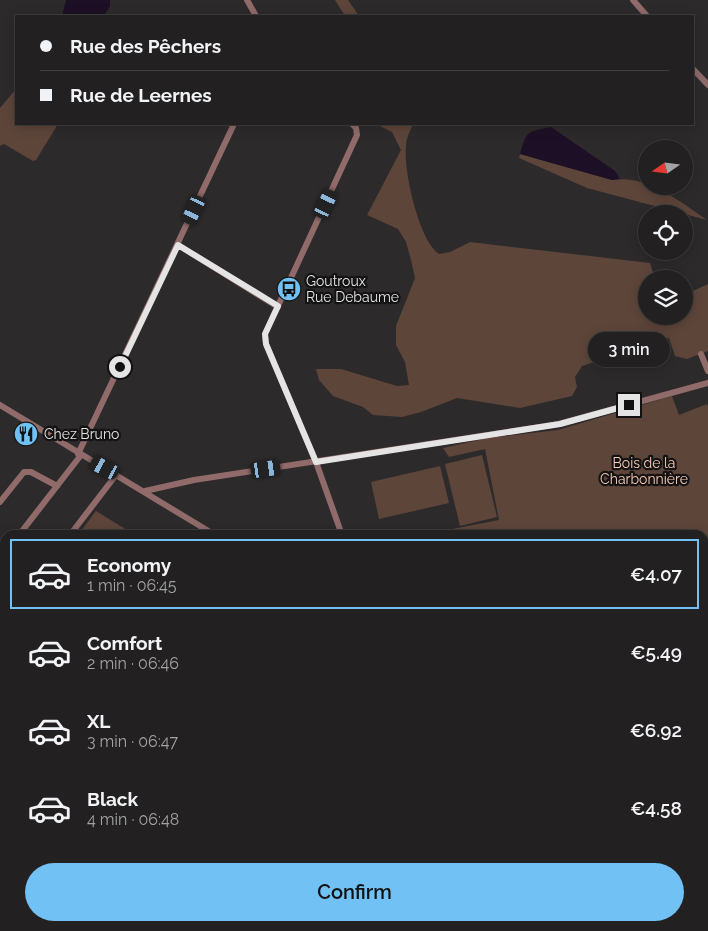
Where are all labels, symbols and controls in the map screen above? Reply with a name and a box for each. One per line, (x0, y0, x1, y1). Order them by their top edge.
text: Rue des Pêchers (70, 35, 221, 57)
text: Rue de Leernes (70, 84, 212, 106)
north arrow (638, 140, 692, 195)
map controls (638, 140, 693, 325)
car (312, 187, 339, 221)
car (180, 193, 207, 227)
button: locate (638, 205, 693, 260)
button: layers (638, 270, 693, 325)
place label: Goutroux Rue Debaume (306, 273, 399, 305)
bus stop icon: Goutroux Rue Debaume (276, 276, 302, 302)
callout: 3 min (588, 332, 670, 368)
text: 3 min (609, 340, 650, 359)
route start (109, 356, 131, 378)
route end (618, 394, 640, 416)
restaurant icon: Chez Bruno (13, 421, 39, 447)
place label: Chez Bruno (44, 426, 119, 442)
car (88, 454, 121, 482)
park label: Bois de la Charbonnière (600, 455, 688, 487)
car (250, 459, 281, 479)
icon: car (27, 552, 72, 597)
text: Economy (87, 554, 171, 576)
text: €4.07 (630, 563, 682, 585)
text: 1 min · 06:45 (87, 576, 177, 595)
icon: car (27, 630, 72, 675)
text: Comfort (87, 632, 162, 654)
text: €5.49 (630, 641, 682, 663)
text: 2 min · 06:46 (87, 654, 179, 673)
icon: car (27, 708, 72, 753)
text: XL (87, 710, 110, 732)
text: €6.92 (630, 719, 682, 741)
text: 3 min · 06:47 (87, 732, 178, 751)
icon: car (27, 786, 72, 831)
text: Black (87, 788, 138, 810)
text: €4.58 (630, 797, 682, 819)
text: 4 min · 06:48 (87, 810, 179, 829)
button: Confirm (25, 863, 684, 921)

